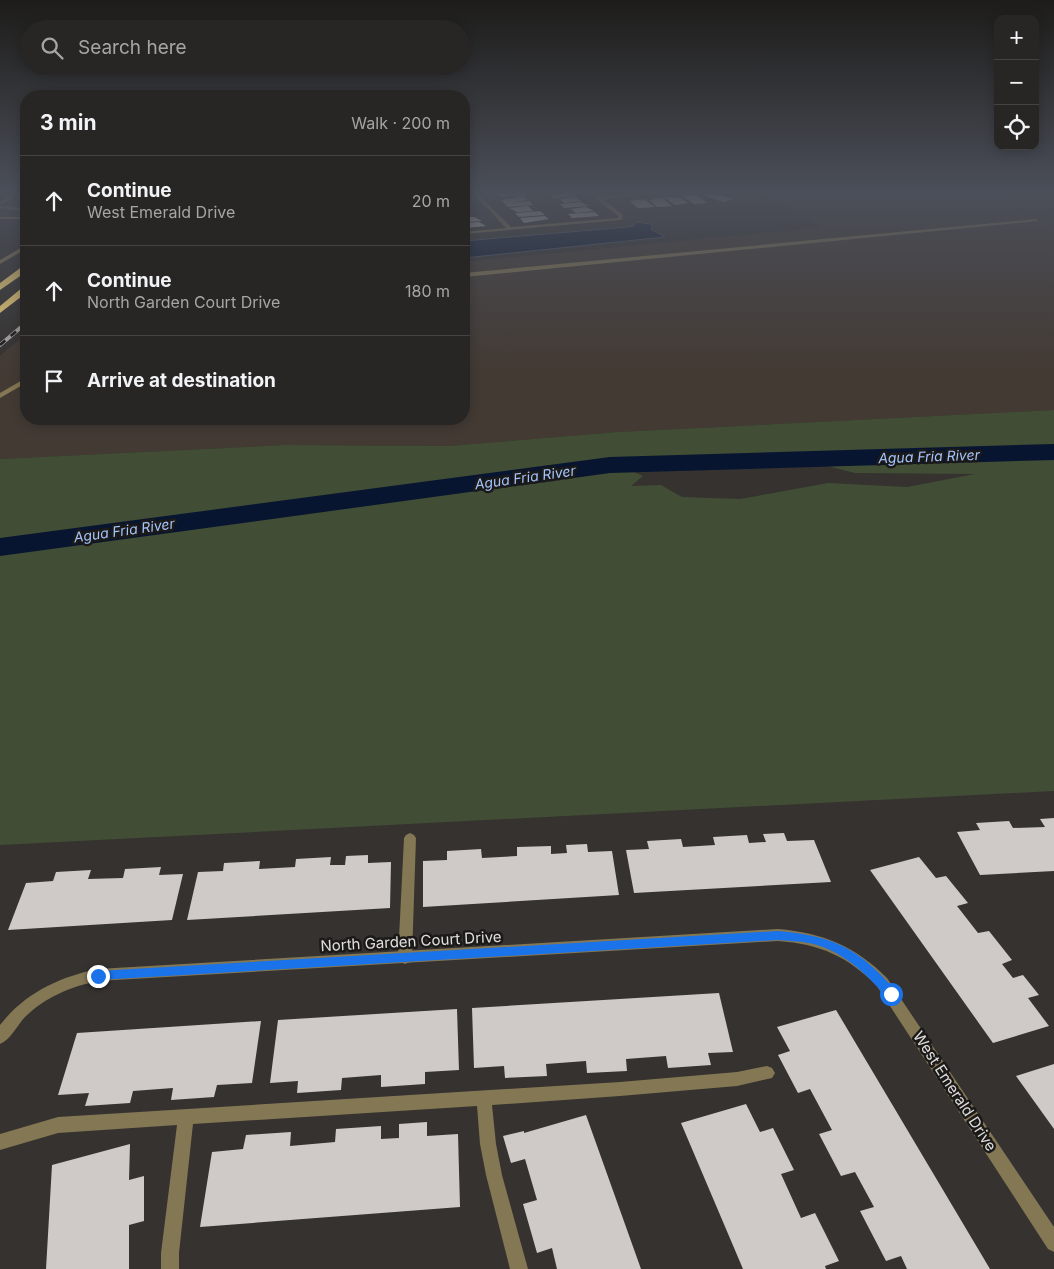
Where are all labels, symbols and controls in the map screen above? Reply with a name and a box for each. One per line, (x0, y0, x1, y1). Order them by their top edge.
map controls (994, 15, 1039, 150)
button: + (994, 15, 1039, 60)
search box (20, 20, 470, 75)
icon: search (38, 34, 66, 62)
text: Search here (78, 36, 187, 59)
button: − (994, 60, 1039, 105)
button: locate (994, 105, 1039, 150)
text: 3 min (40, 110, 96, 135)
text: Walk · 200 m (351, 113, 450, 133)
text: Continue (87, 179, 172, 202)
icon: ahead (40, 187, 68, 215)
text: 20 m (412, 191, 450, 211)
text: West Emerald Drive (87, 202, 235, 222)
text: Continue (87, 269, 172, 292)
icon: ahead (40, 277, 68, 305)
text: 180 m (405, 281, 450, 301)
text: North Garden Court Drive (87, 292, 280, 312)
icon: arrive (40, 367, 68, 395)
text: Arrive at destination (87, 369, 276, 392)
water label: Agua Fria River (877, 446, 981, 466)
water label: Agua Fria River (472, 461, 577, 493)
water label: Agua Fria River (71, 514, 176, 546)
street label: North Garden Court Drive (320, 927, 502, 955)
route end (87, 965, 110, 988)
route start (880, 983, 903, 1006)
street label: West Emerald Drive (909, 1028, 1001, 1154)

